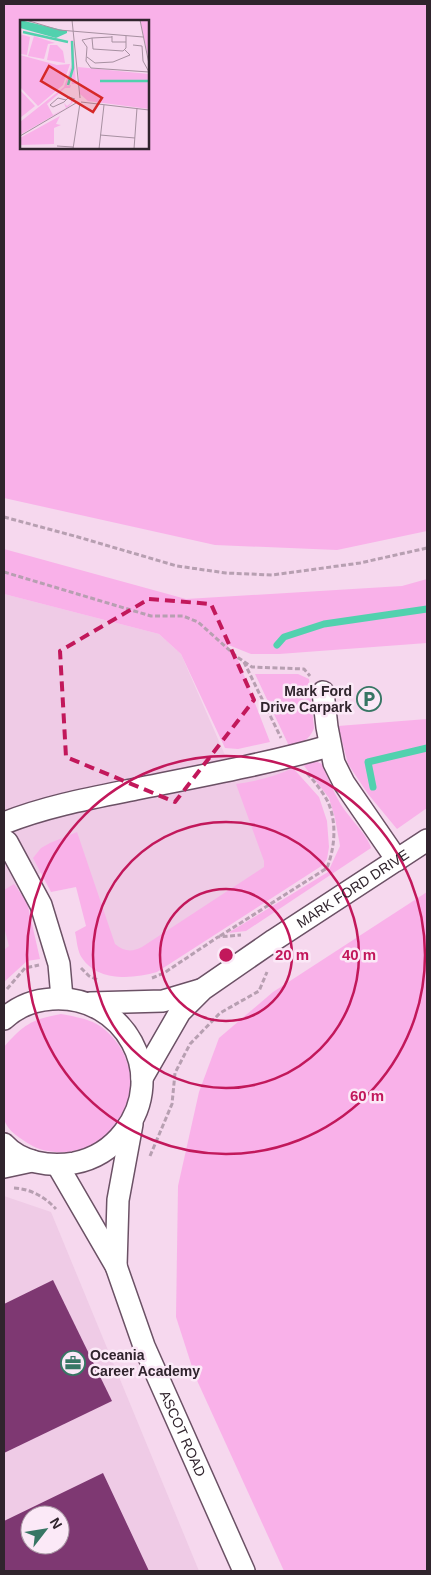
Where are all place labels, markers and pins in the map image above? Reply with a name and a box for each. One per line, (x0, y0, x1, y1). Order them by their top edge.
place label: Mark Ford Drive Carpark (260, 683, 352, 715)
parking icon: Mark Ford Drive Carpark (356, 686, 382, 712)
centre of rings (217, 946, 235, 964)
place label: Oceania Career Academy (90, 1347, 200, 1379)
office icon: Oceania Career Academy (60, 1350, 86, 1376)

